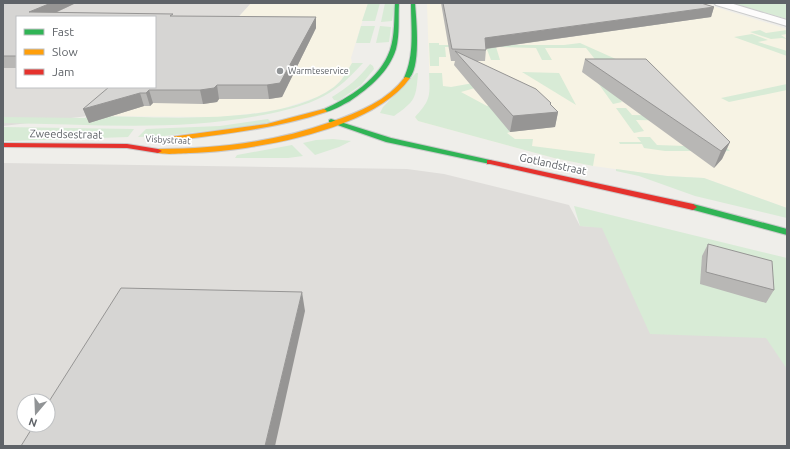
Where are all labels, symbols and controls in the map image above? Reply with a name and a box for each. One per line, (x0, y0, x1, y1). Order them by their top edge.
legend (16, 16, 156, 88)
text: Fast (52, 25, 74, 38)
text: Slow (52, 45, 78, 58)
text: Jam (52, 65, 74, 78)
marker: Warmteservice (275, 66, 285, 76)
place label: Warmteservice (288, 66, 349, 76)
street label: Zweedsestraat (29, 127, 103, 141)
street label: Visbystraat (145, 134, 191, 146)
street label: Gotlandstraat (518, 151, 588, 177)
north arrow (16, 393, 56, 433)
text: N (27, 415, 39, 429)

